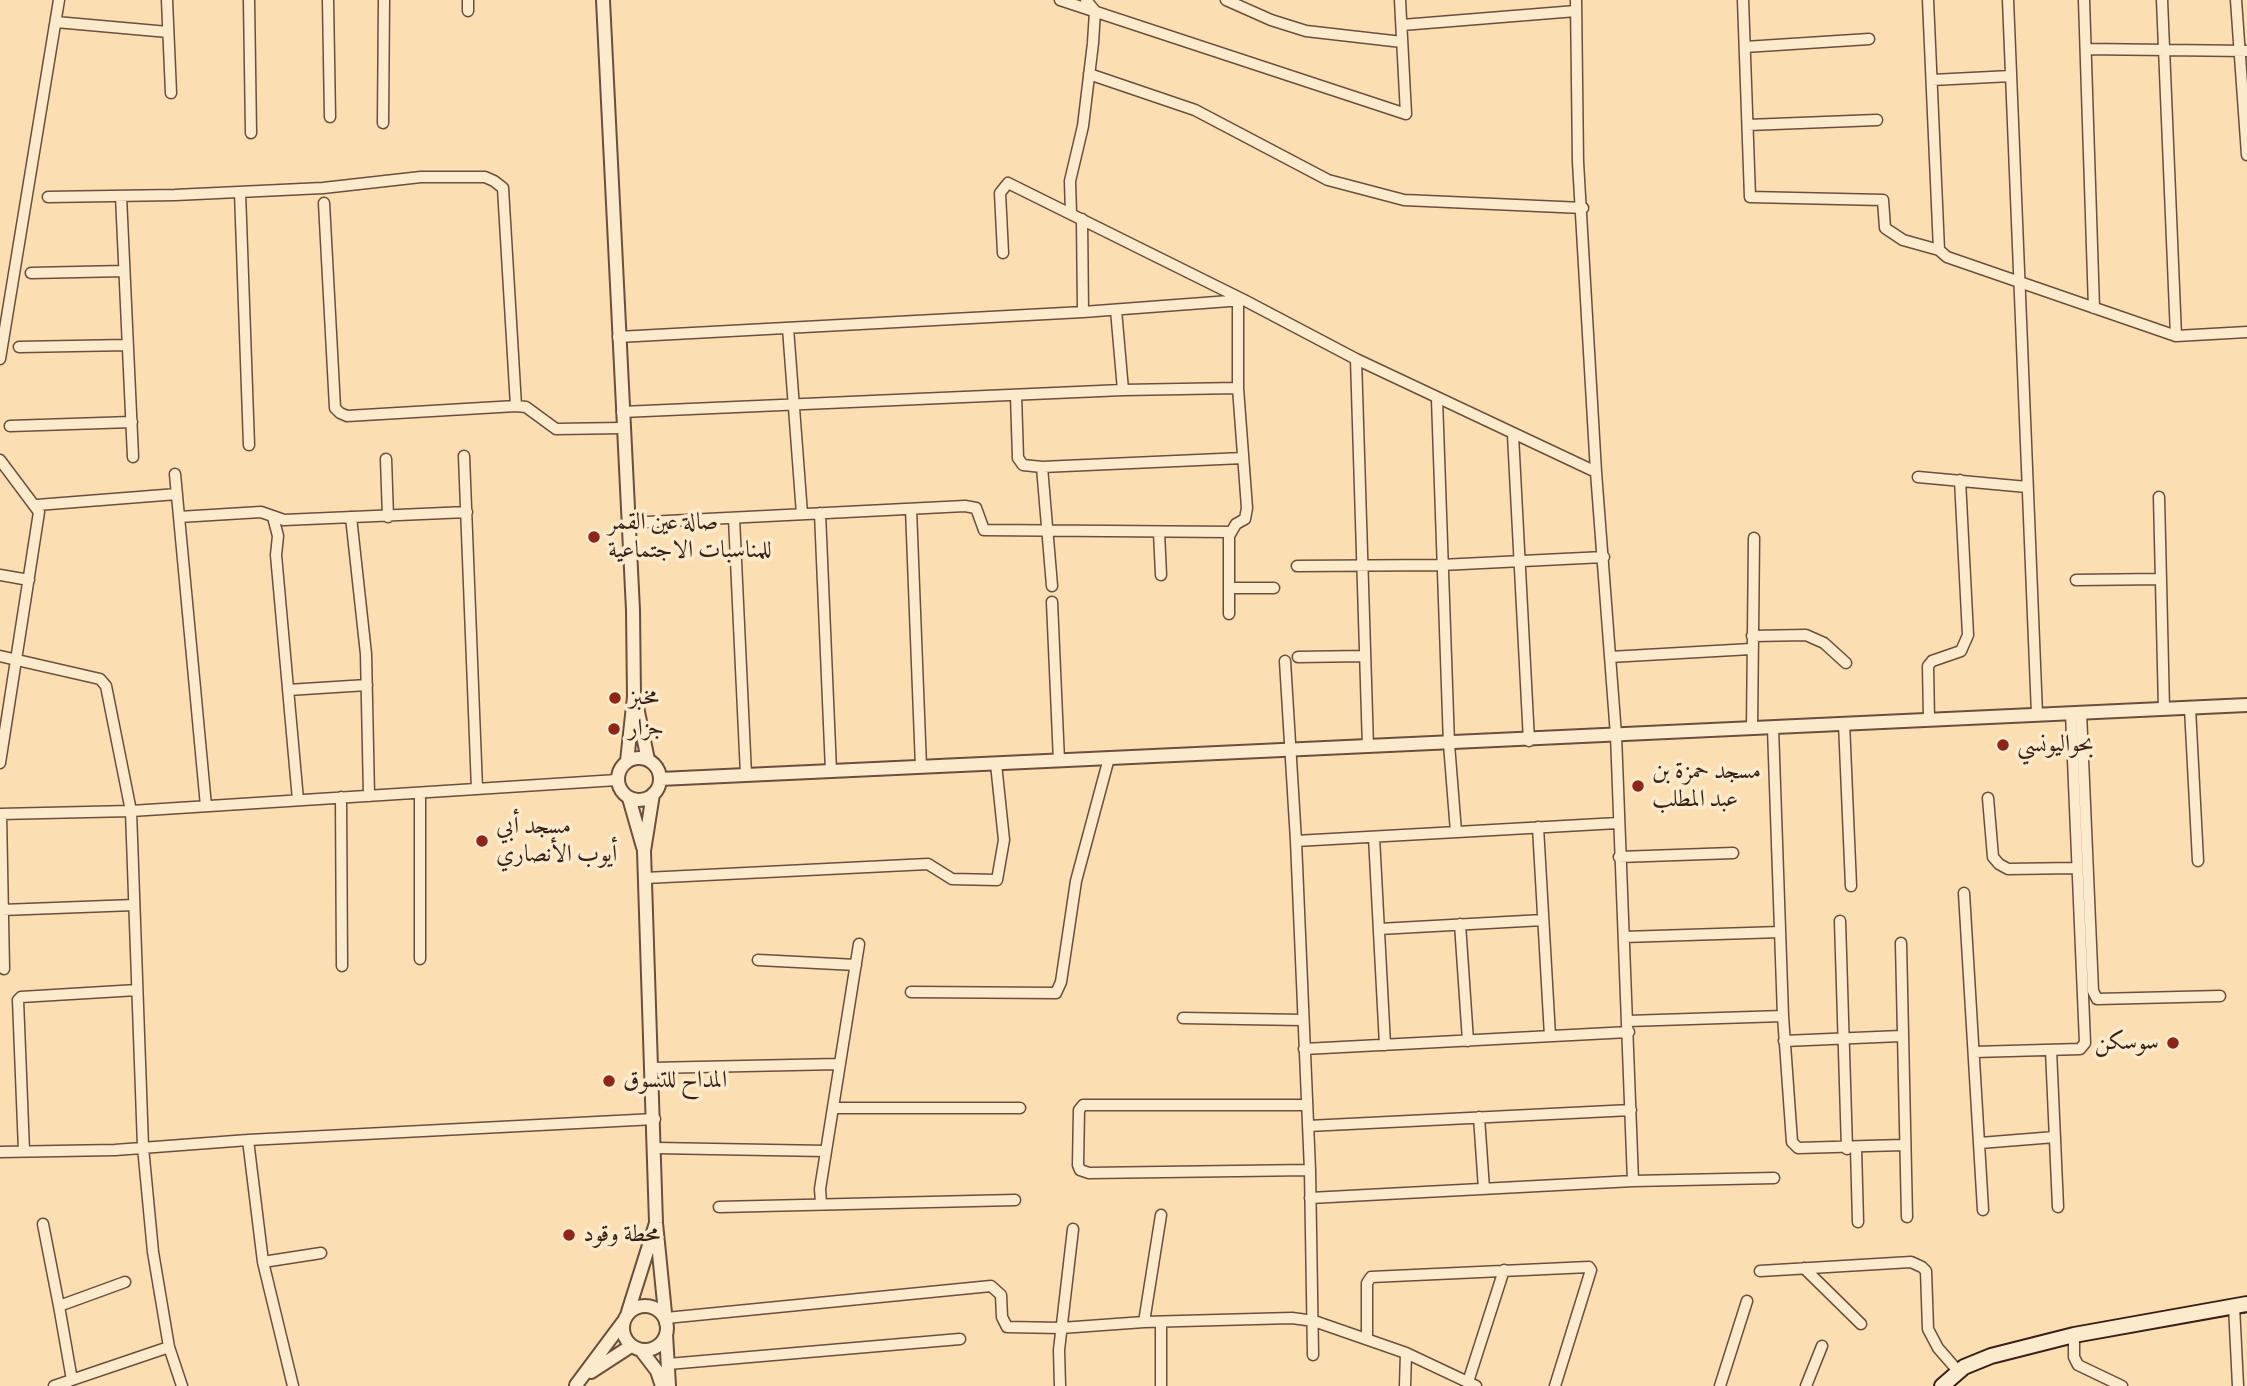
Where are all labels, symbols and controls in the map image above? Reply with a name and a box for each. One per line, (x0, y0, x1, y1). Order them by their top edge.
place label: صالة عين القمر للمناسبات الاجتماعية (608, 509, 772, 565)
marker: صالة عين القمر للمناسبات الاجتماعية (586, 529, 602, 545)
place label: مخبز (629, 684, 659, 712)
marker: مخبز (607, 690, 623, 706)
place label: جزار (628, 715, 664, 743)
marker: جزار (606, 721, 622, 737)
place label: بحواليونسي (2017, 731, 2094, 759)
marker: بحواليونسي (1995, 737, 2011, 753)
place label: مسجد حمزة بن عبد المطلب (1652, 758, 1761, 814)
marker: مسجد حمزة بن عبد المطلب (1630, 778, 1646, 794)
place label: مسجد أبي أيوب الأنصاري (496, 813, 617, 869)
marker: مسجد أبي أيوب الأنصاري (474, 833, 490, 849)
place label: سوسكن (2095, 1029, 2159, 1057)
marker: سوسكن (2165, 1035, 2181, 1051)
place label: المداح للتسوق (623, 1067, 727, 1095)
marker: المداح للتسوق (601, 1073, 617, 1089)
place label: محطة وقود (583, 1221, 660, 1249)
marker: محطة وقود (561, 1227, 577, 1243)

